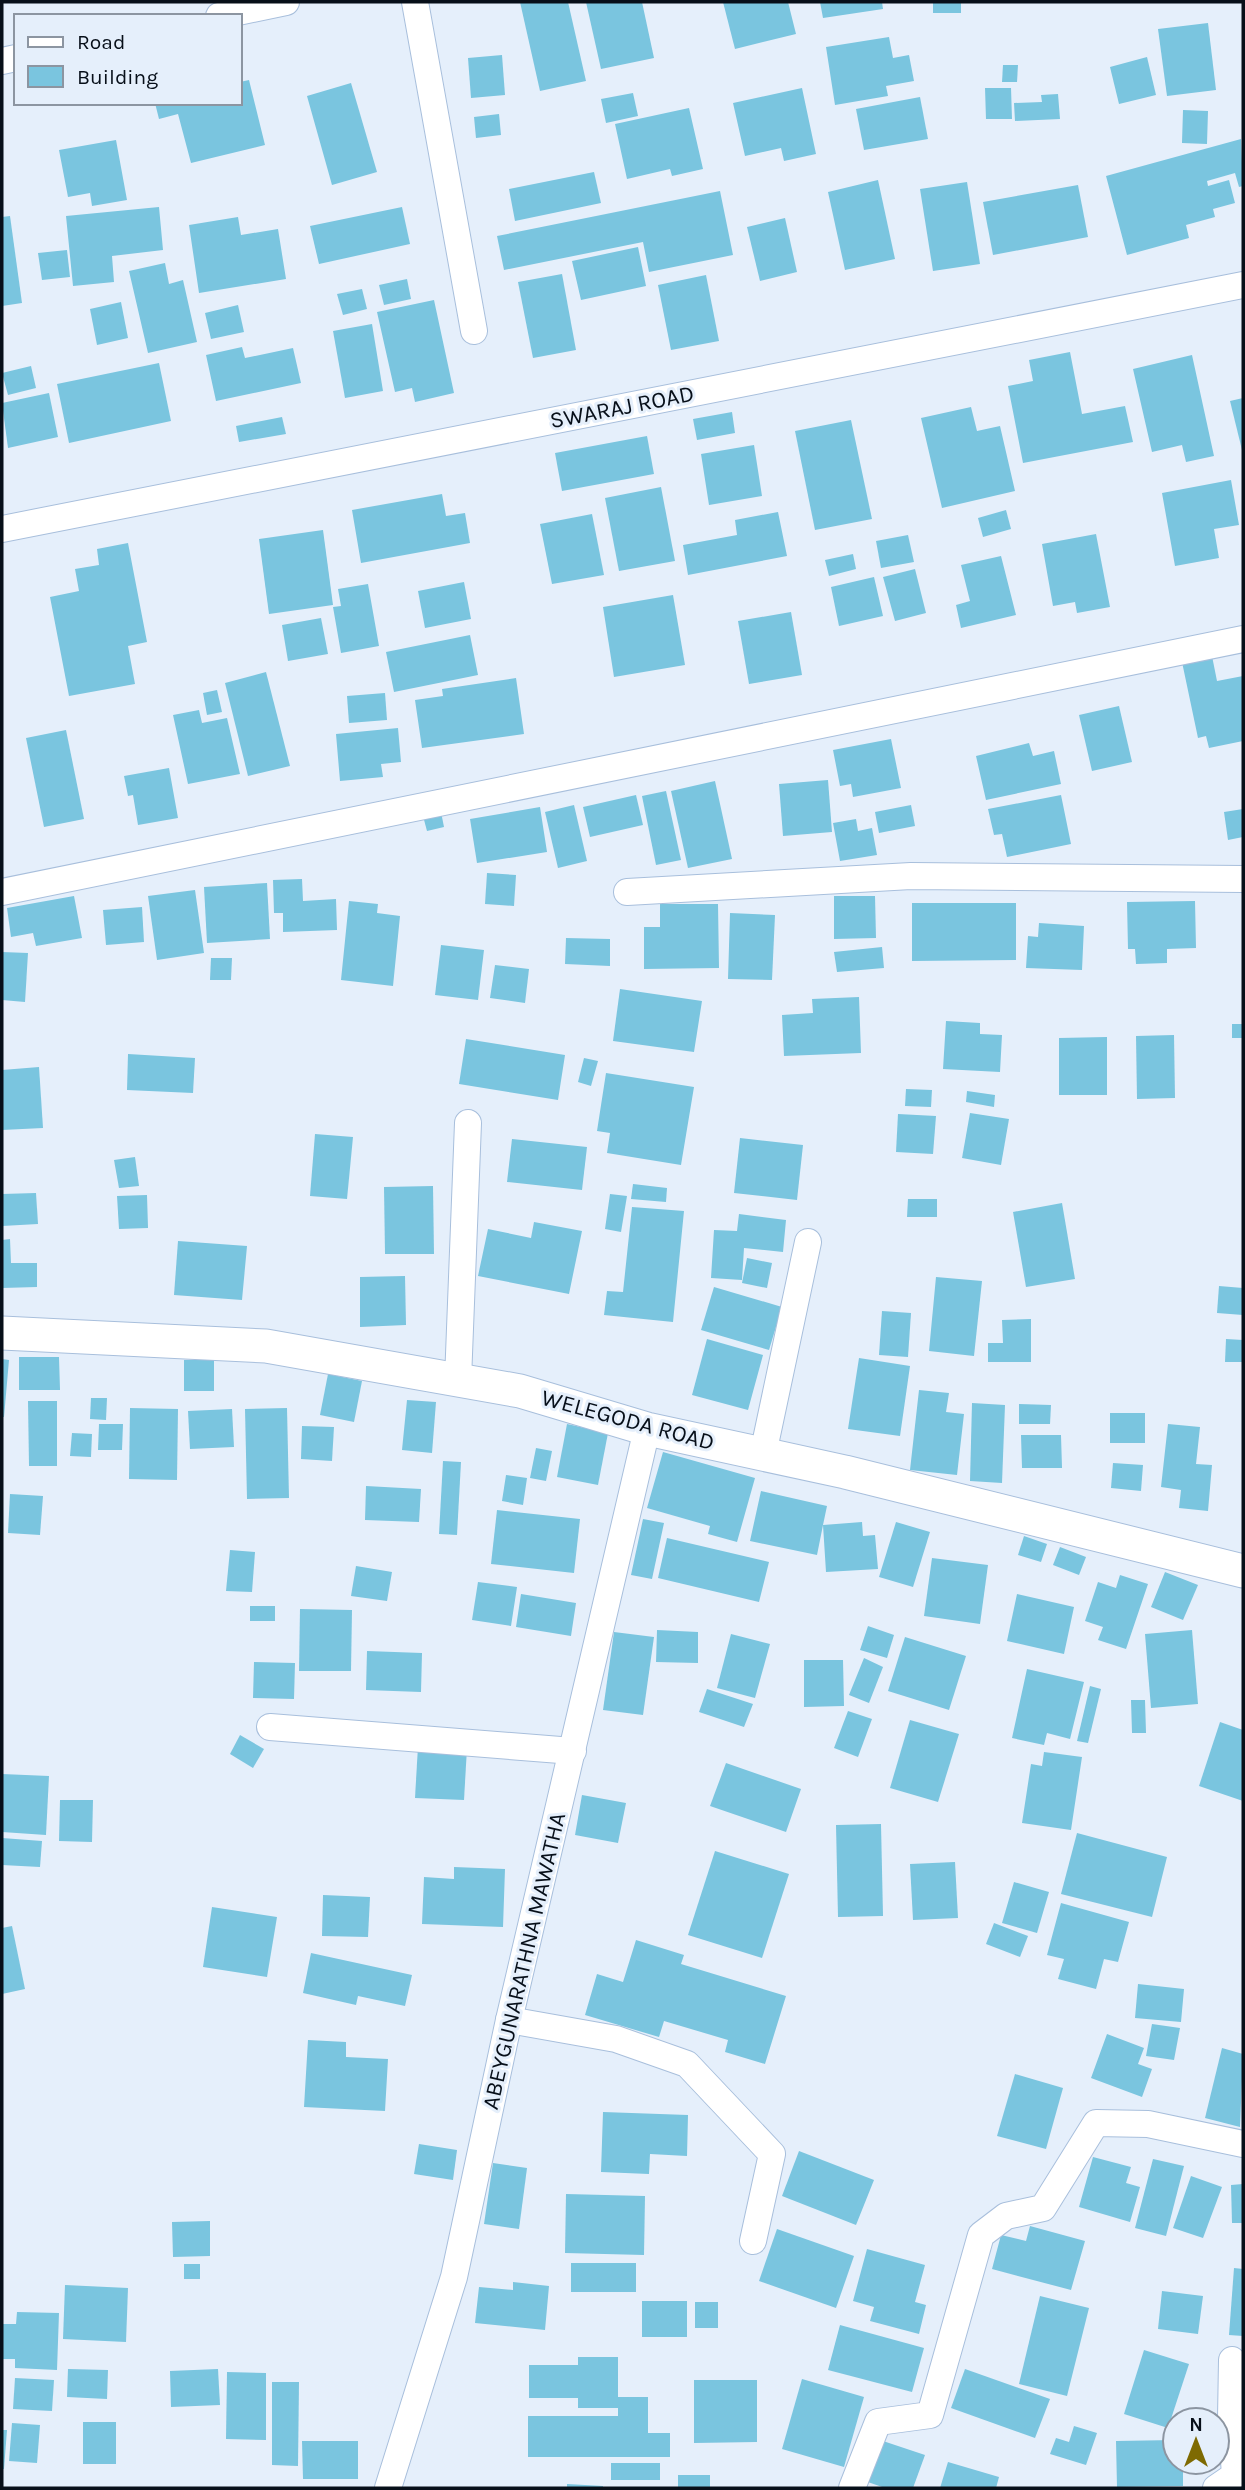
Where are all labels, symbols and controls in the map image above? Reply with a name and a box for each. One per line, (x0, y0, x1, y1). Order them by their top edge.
legend (14, 14, 242, 105)
text: Road (77, 30, 125, 54)
text: Building (77, 65, 158, 89)
street label: SWARAJ ROAD (548, 380, 696, 434)
street label: WELEGODA ROAD (539, 1384, 717, 1456)
street label: ABEYGUNARATHNA MAWATHA (477, 1810, 571, 2112)
north arrow (1161, 2406, 1231, 2476)
text: N (1189, 2414, 1203, 2436)

